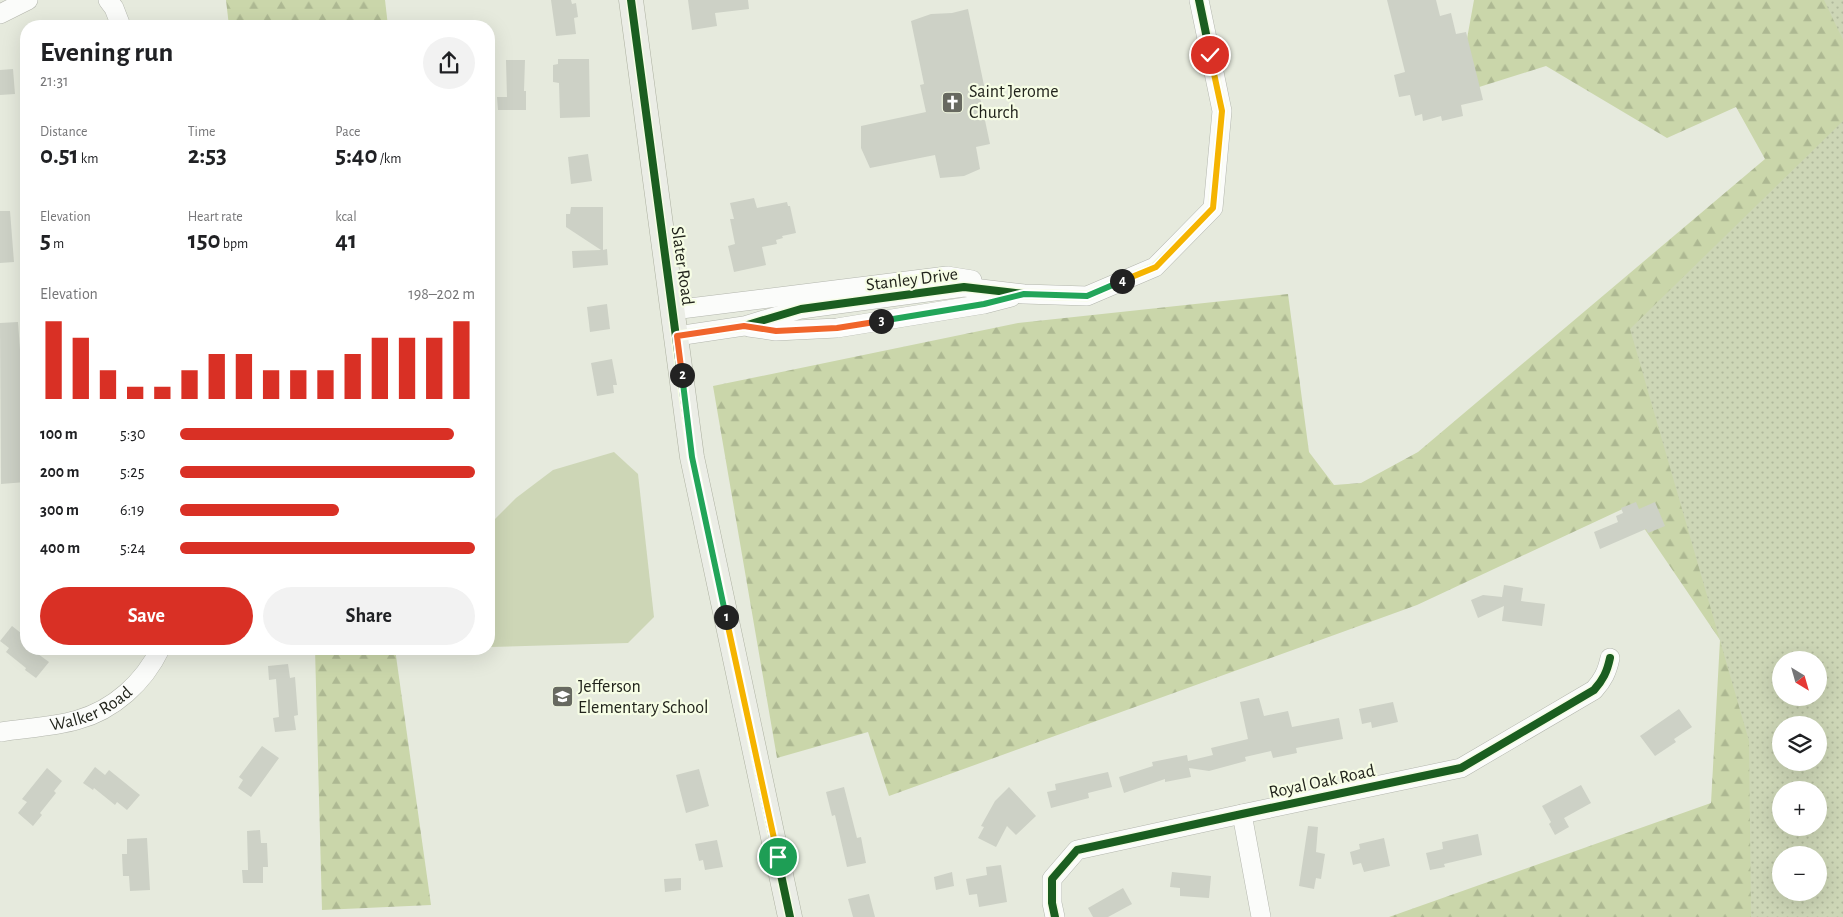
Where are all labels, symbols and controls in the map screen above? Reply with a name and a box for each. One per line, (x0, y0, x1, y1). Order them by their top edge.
pin (1189, 34, 1231, 76)
button: share (423, 37, 475, 89)
text: Evening run (40, 39, 173, 67)
icon: check (1196, 41, 1224, 69)
text: 21:31 (40, 73, 69, 89)
place label: Saint Jerome Church (969, 83, 1058, 122)
church icon: Saint Jerome Church (941, 90, 965, 114)
text: Distance (40, 125, 87, 139)
text: Time (188, 125, 216, 139)
text: Pace (335, 125, 361, 139)
text: 0.51 (40, 143, 79, 168)
text: 2:53 (188, 143, 227, 168)
text: 5:40 (335, 143, 377, 168)
text: km (79, 152, 98, 166)
text: /km (377, 152, 401, 166)
text: Elevation (40, 210, 91, 224)
text: Heart rate (188, 210, 243, 224)
text: kcal (335, 210, 357, 224)
street label: Slater Road (668, 225, 696, 307)
text: 5 (40, 228, 51, 253)
text: 150 (188, 228, 220, 253)
text: 41 (335, 228, 357, 253)
text: m (51, 237, 64, 251)
text: bpm (220, 237, 248, 251)
street label: Stanley Drive (865, 265, 959, 295)
pin: 4 (1110, 268, 1134, 294)
text: 4 (1119, 274, 1126, 288)
text: Elevation (40, 286, 98, 302)
text: 198–202 m (408, 286, 475, 302)
pin: 3 (868, 308, 894, 334)
text: 3 (878, 314, 885, 328)
pin: 2 (670, 362, 694, 388)
text: 2 (679, 368, 686, 382)
text: 100 m (40, 426, 78, 442)
text: 5:30 (120, 426, 145, 442)
text: 200 m (40, 464, 80, 480)
text: 5:25 (120, 464, 144, 480)
text: 300 m (40, 502, 79, 518)
text: 6:19 (120, 502, 144, 518)
text: 400 m (40, 540, 80, 556)
text: 5:24 (120, 540, 145, 556)
button: Save (40, 587, 253, 645)
button: Share (263, 587, 475, 645)
pin: 1 (714, 604, 738, 630)
text: 1 (724, 610, 729, 624)
north arrow (1772, 651, 1828, 706)
map controls (1772, 651, 1827, 901)
place label: Jefferson Elementary School (578, 678, 709, 717)
street label: Walker Road (49, 683, 136, 735)
school or university icon: Jefferson Elementary School (550, 685, 574, 709)
button: layers (1772, 716, 1827, 771)
street label: Royal Oak Road (1267, 762, 1377, 802)
button: + (1772, 781, 1827, 836)
pin (757, 836, 799, 878)
icon: arrive (764, 843, 792, 871)
button: − (1772, 846, 1827, 901)

